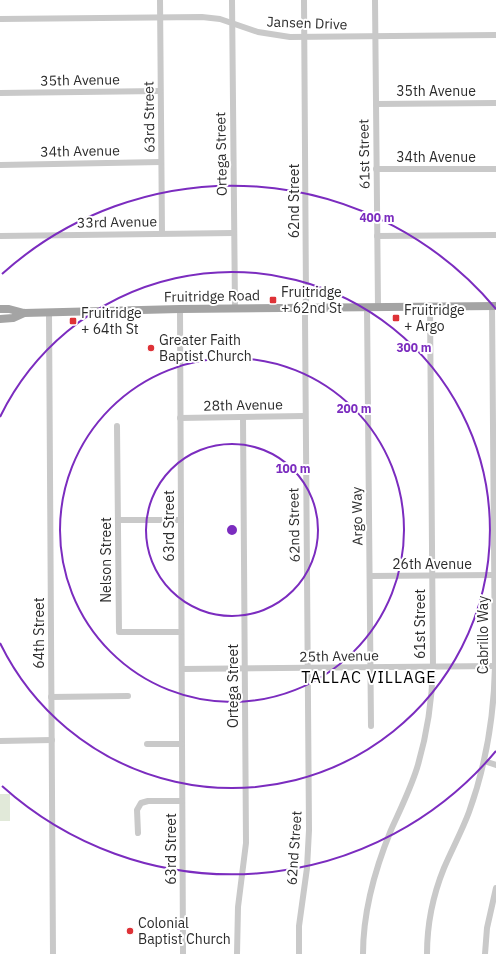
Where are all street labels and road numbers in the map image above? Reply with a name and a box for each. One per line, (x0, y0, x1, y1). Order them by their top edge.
street label: Jansen Drive (266, 13, 348, 33)
street label: 35th Avenue (40, 70, 120, 90)
street label: 63rd Street (139, 81, 159, 153)
street label: 35th Avenue (396, 82, 476, 100)
street label: Ortega Street (211, 112, 231, 196)
street label: 61st Street (354, 119, 374, 189)
street label: 34th Avenue (40, 141, 120, 161)
street label: 34th Avenue (396, 148, 476, 166)
street label: 62nd Street (285, 164, 303, 238)
street label: 33rd Avenue (77, 212, 157, 232)
street label: Fruitridge Road (164, 286, 260, 306)
street label: 28th Avenue (203, 395, 283, 415)
street label: Argo Way (347, 486, 367, 546)
street label: 62nd Street (284, 487, 304, 562)
street label: 63rd Street (160, 490, 178, 562)
street label: Nelson Street (97, 517, 115, 603)
street label: 26th Avenue (392, 555, 472, 573)
street label: 61st Street (411, 589, 429, 659)
street label: Cabrillo Way (474, 596, 492, 674)
street label: 64th Street (30, 597, 48, 669)
street label: Ortega Street (224, 644, 242, 728)
street label: 25th Avenue (299, 646, 379, 666)
street label: 62nd Street (282, 810, 306, 886)
street label: 63rd Street (162, 813, 180, 885)

